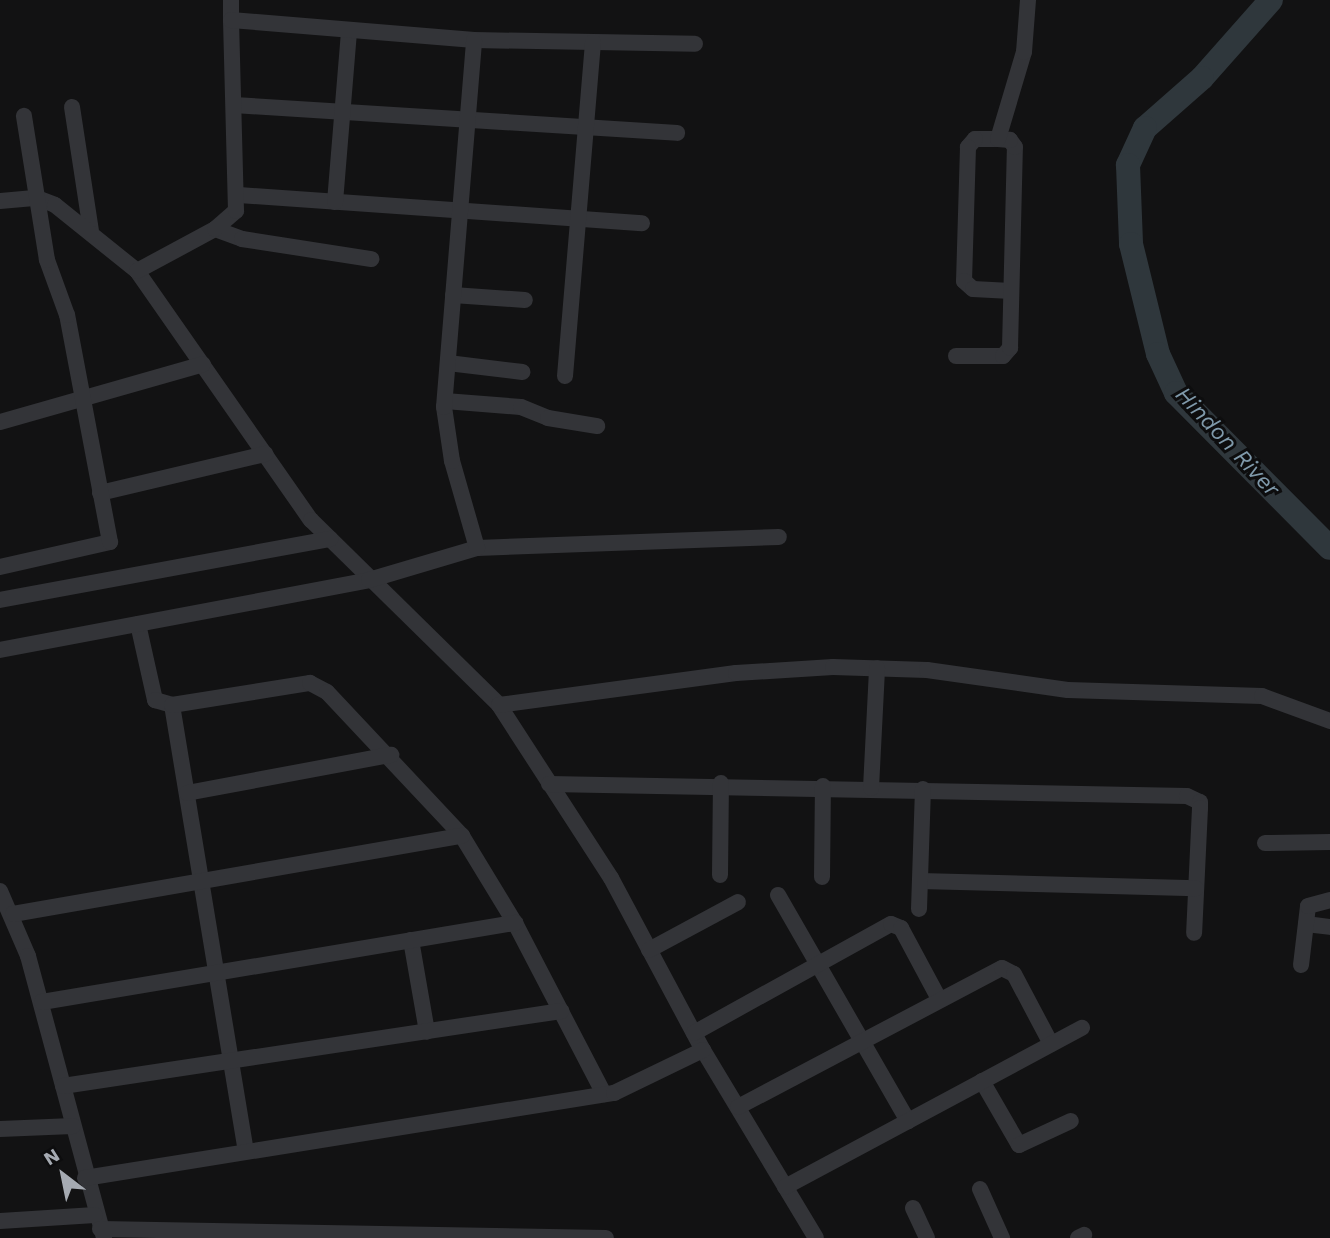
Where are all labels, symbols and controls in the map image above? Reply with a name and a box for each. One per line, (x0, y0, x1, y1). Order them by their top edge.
water label: Hindon River (1169, 381, 1285, 503)
north arrow (28, 1140, 98, 1210)
text: N (40, 1143, 64, 1170)

